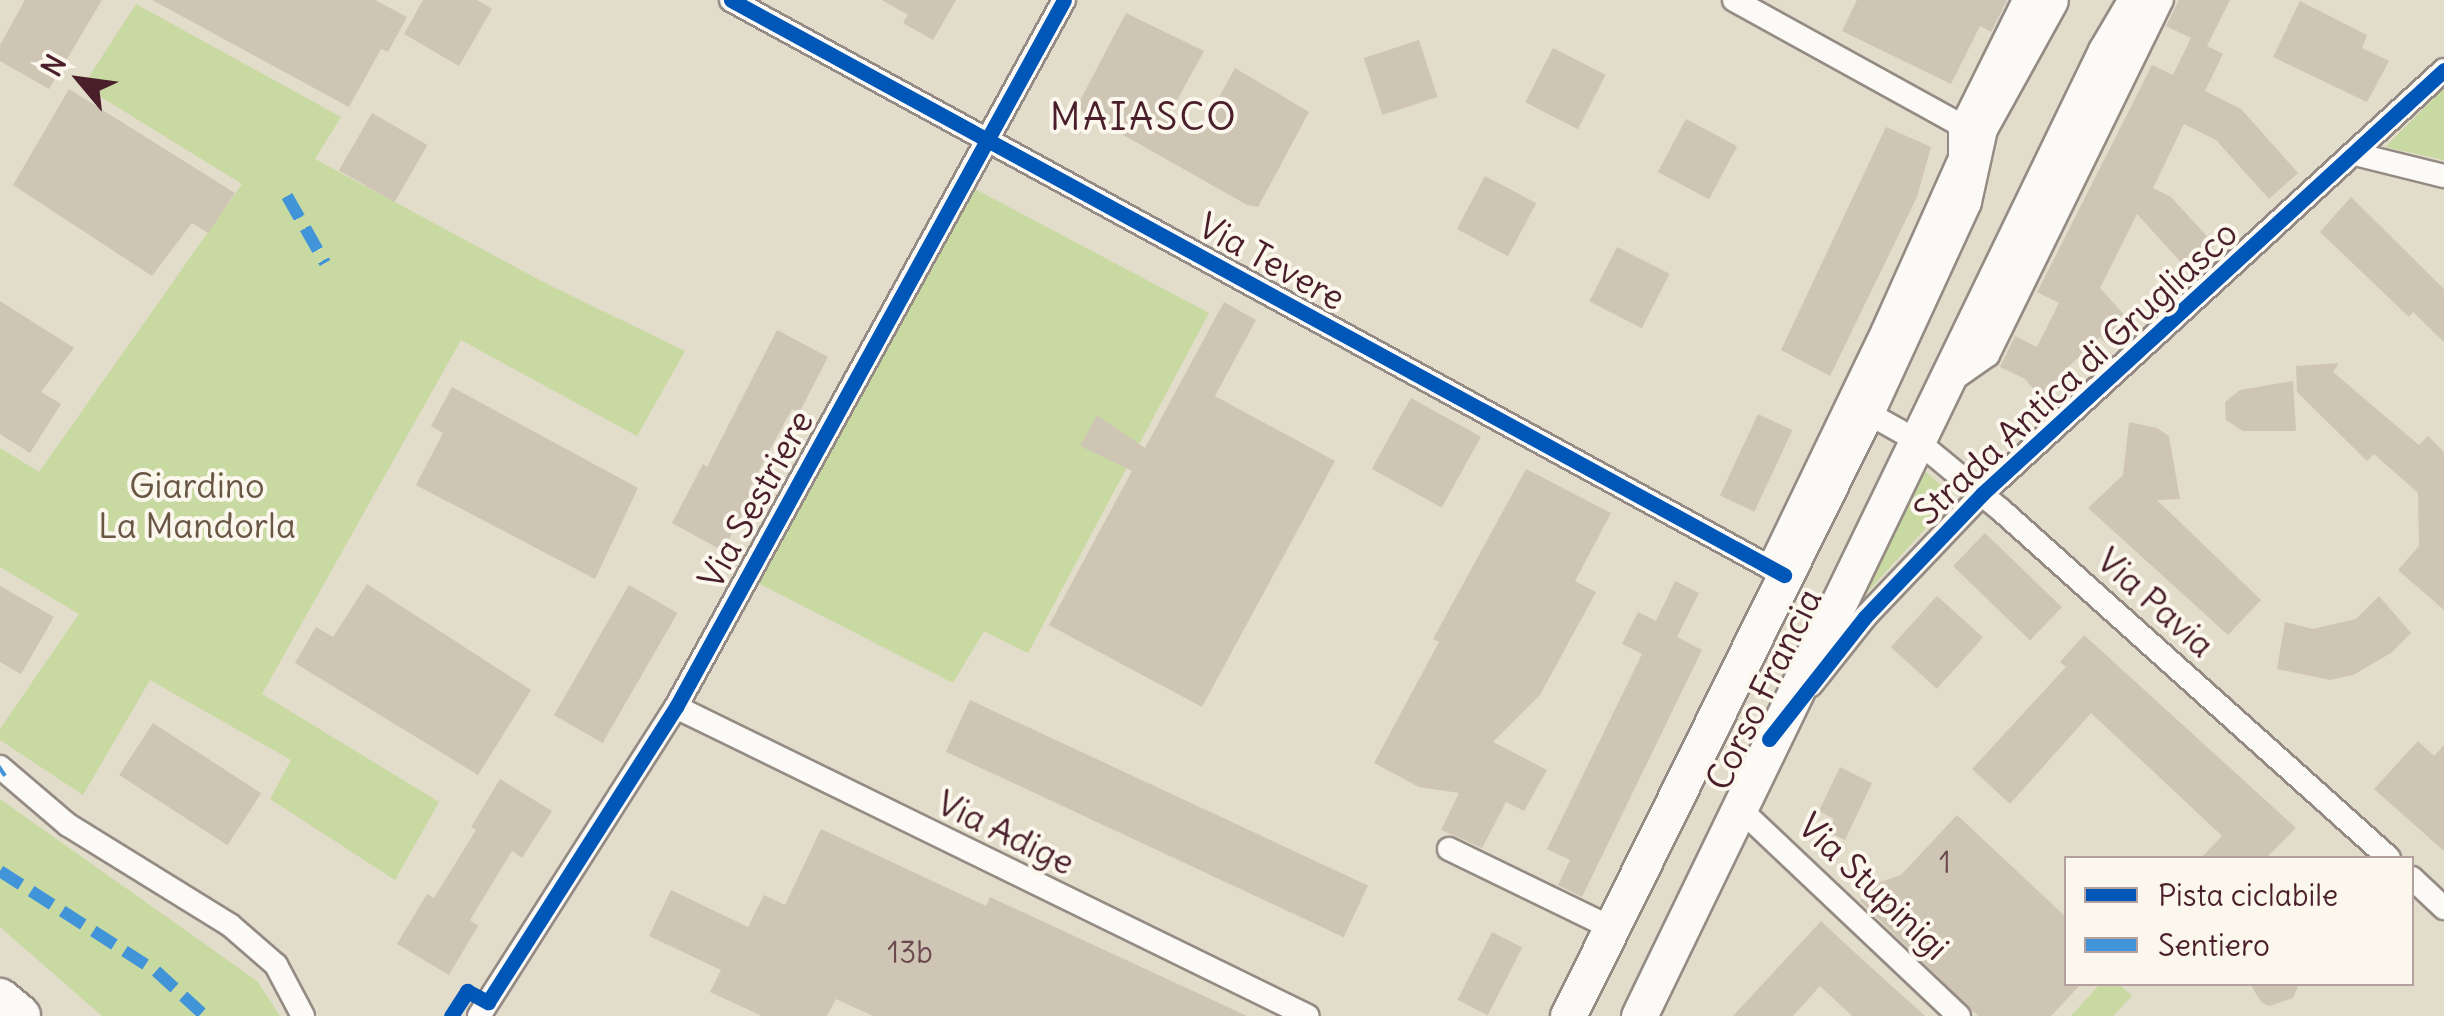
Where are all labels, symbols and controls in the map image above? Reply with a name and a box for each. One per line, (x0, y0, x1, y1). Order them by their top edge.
north arrow (30, 30, 130, 130)
text: N (33, 48, 74, 83)
district label: MAIASCO (1050, 94, 1238, 140)
street label: Via Tevere (1192, 204, 1352, 318)
street label: Strada Antica di Grugliasco (1905, 211, 2245, 533)
street label: Via Sestriere (689, 403, 821, 595)
park label: Giardino La Mandorla (98, 464, 296, 546)
street label: Via Pavia (2089, 539, 2223, 665)
street label: Corso Francia (1696, 582, 1830, 796)
street label: Via Adige (931, 781, 1081, 883)
street label: Via Stupinigi (1790, 804, 1958, 968)
house number: 1 (1939, 844, 1951, 880)
legend (2064, 856, 2414, 986)
text: Pista ciclabile (2158, 876, 2338, 914)
text: Sentiero (2158, 926, 2270, 964)
house number: 13b (887, 934, 933, 970)

